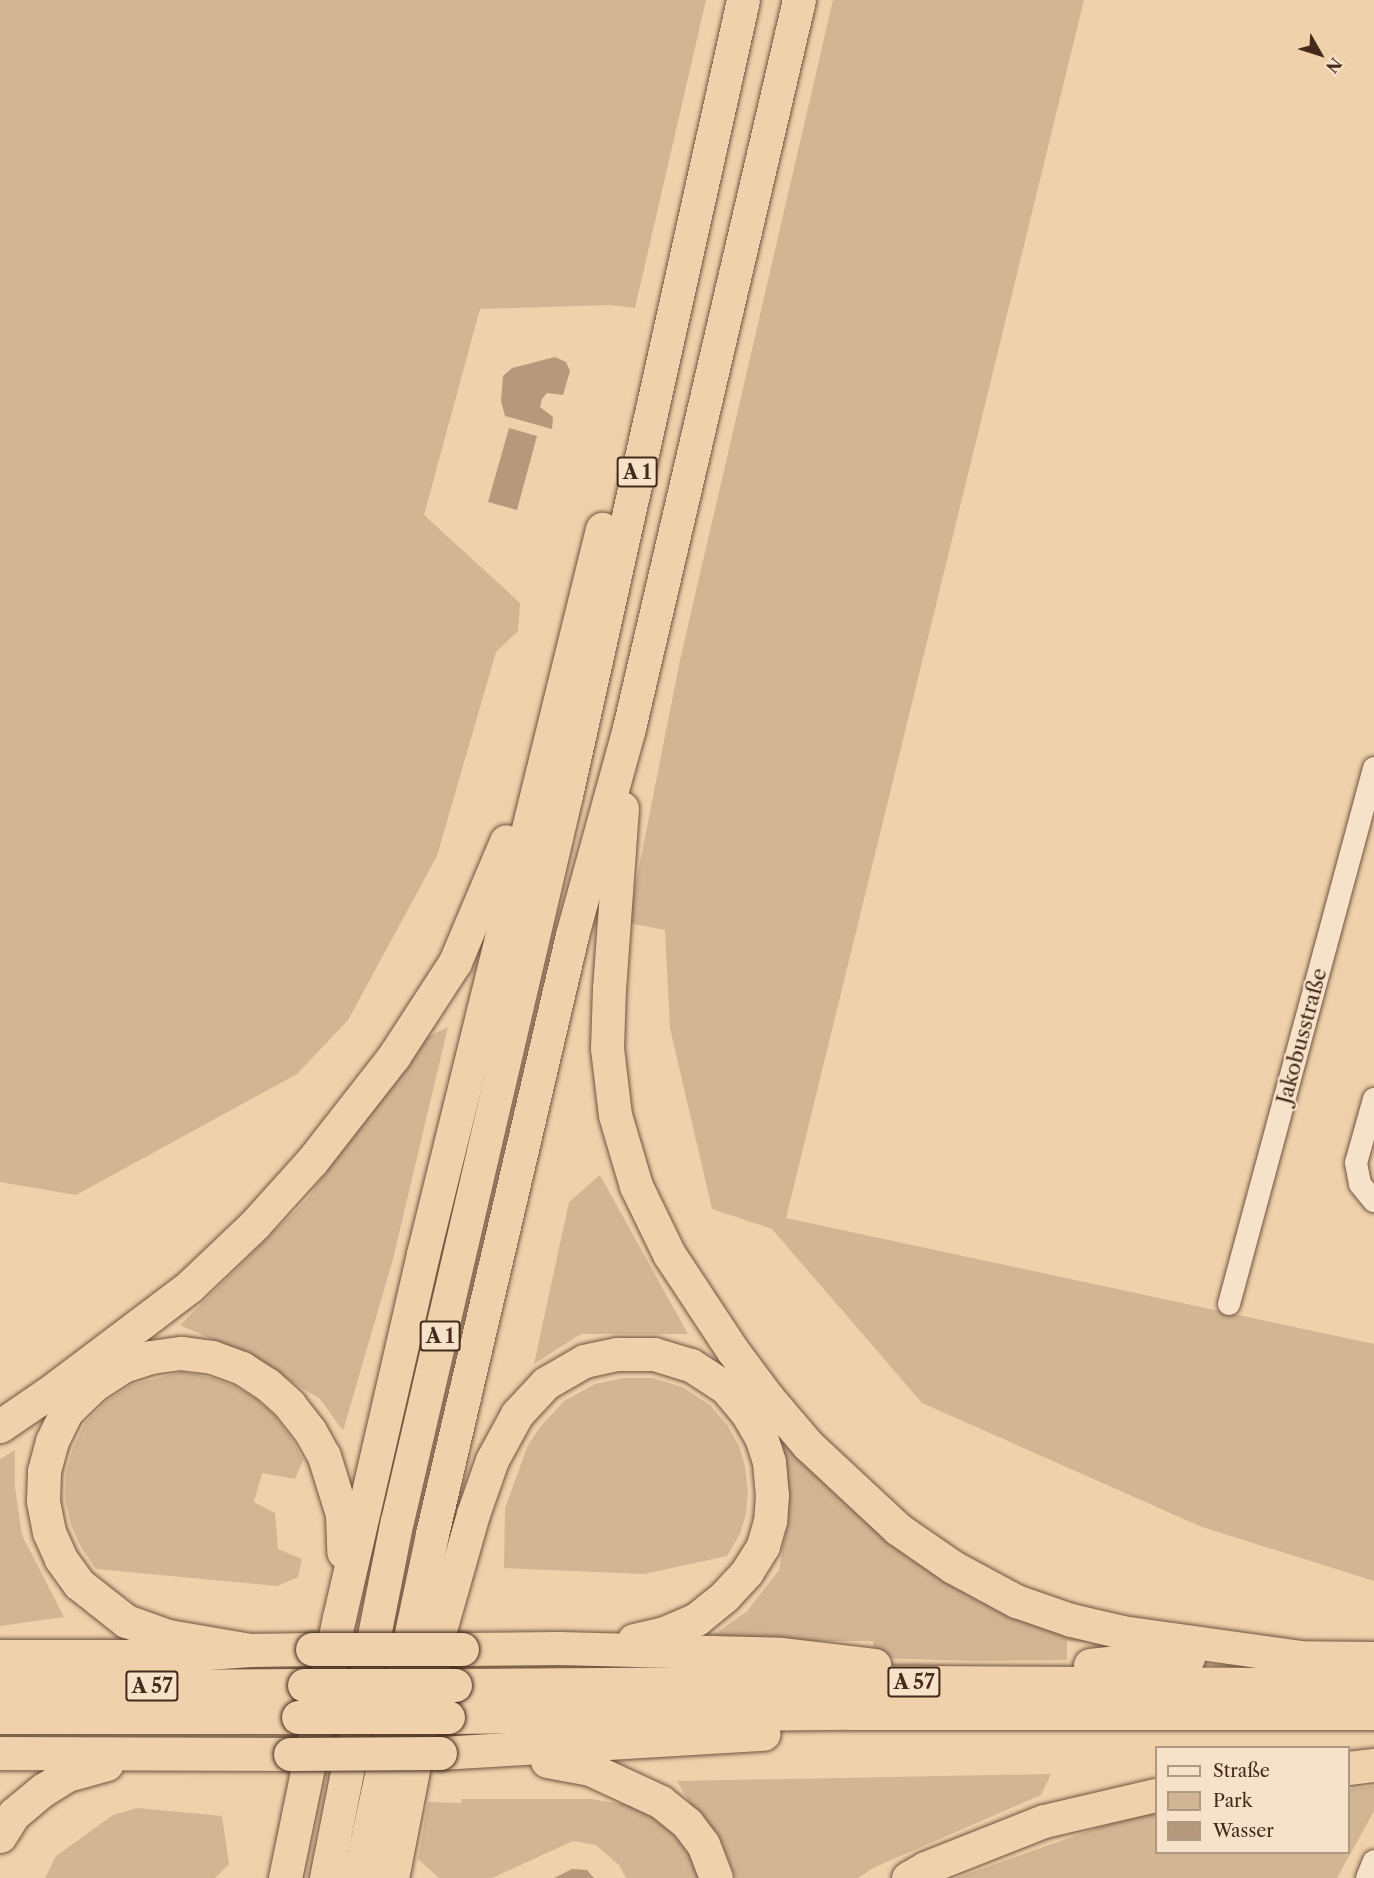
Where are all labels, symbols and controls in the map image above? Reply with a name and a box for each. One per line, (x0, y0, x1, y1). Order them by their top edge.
north arrow (1290, 24, 1350, 84)
text: N (1322, 54, 1346, 77)
road number: A 1 (616, 455, 658, 489)
street label: Jakobusstraße (1272, 965, 1332, 1107)
road number: A 1 (419, 1319, 461, 1353)
road number: A 57 (887, 1665, 941, 1699)
road number: A 57 (125, 1669, 179, 1703)
legend (1155, 1746, 1350, 1854)
text: Straße (1213, 1760, 1270, 1782)
text: Park (1213, 1790, 1252, 1812)
text: Wasser (1213, 1820, 1274, 1842)

